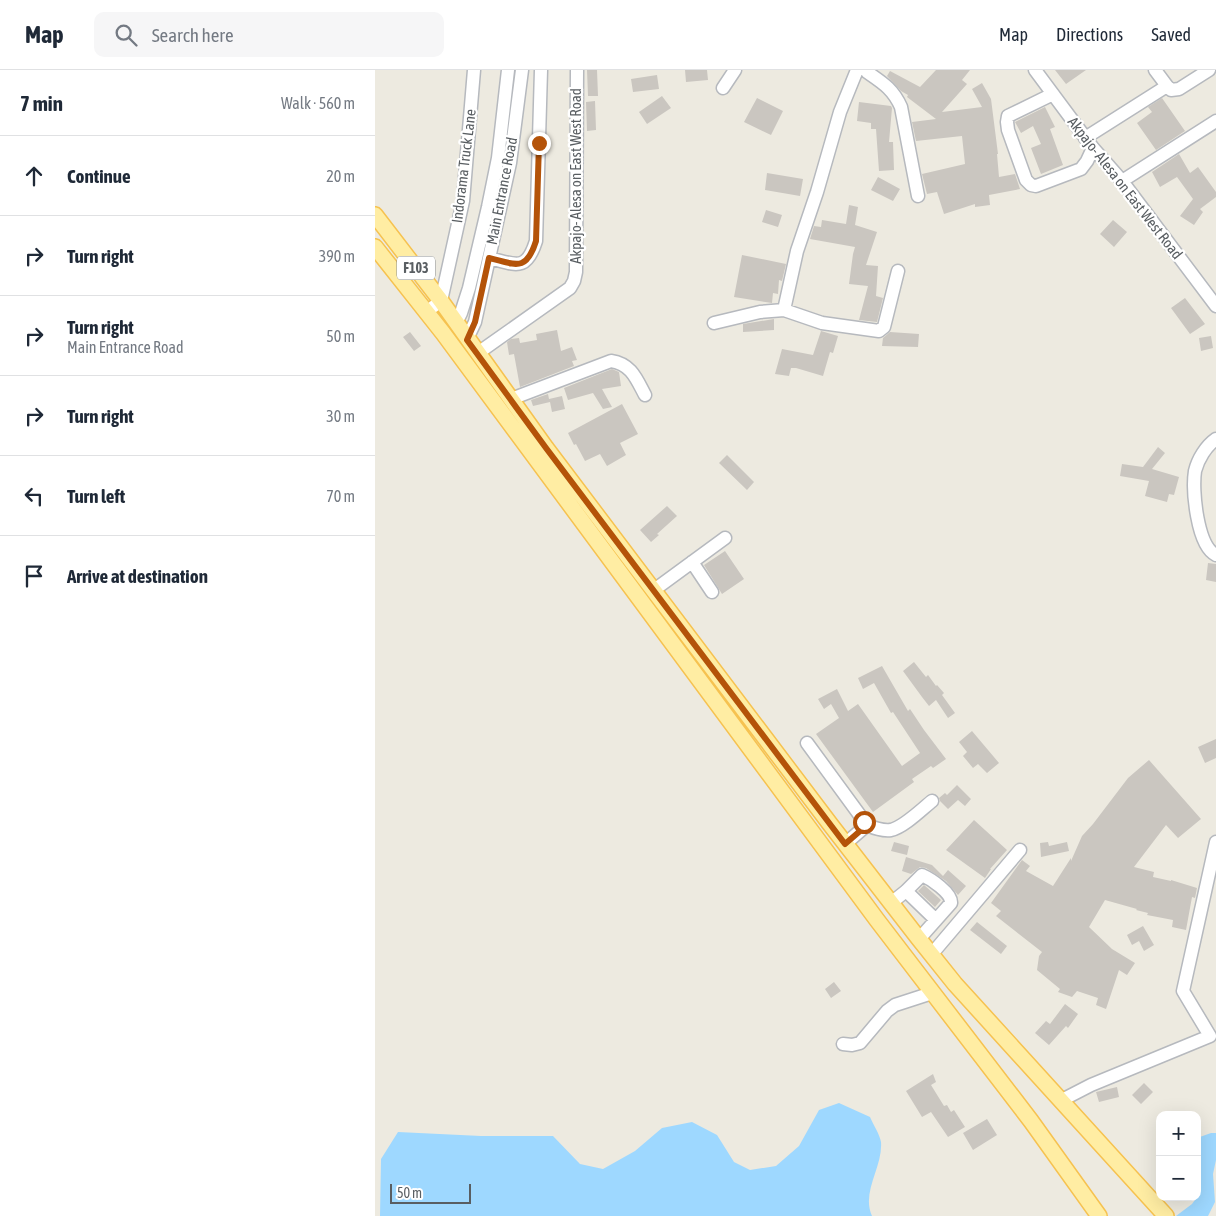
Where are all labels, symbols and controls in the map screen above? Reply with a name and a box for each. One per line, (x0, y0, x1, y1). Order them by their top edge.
search box (94, 12, 444, 57)
text: Map (25, 21, 64, 48)
icon: search (112, 21, 140, 49)
text: Search here (152, 24, 234, 46)
text: Map (999, 24, 1028, 45)
text: Directions (1056, 24, 1123, 45)
text: Saved (1151, 24, 1191, 45)
street label: Akpajo- Alesa on East West Road (567, 88, 584, 264)
text: 7 min (20, 91, 63, 115)
text: Walk · 560 m (281, 94, 355, 112)
street label: Indorama Truck Lane (448, 108, 479, 224)
street label: Akpajo- Alesa on East West Road (1065, 113, 1186, 262)
route end (528, 132, 551, 155)
street label: Main Entrance Road (483, 136, 520, 246)
icon: ahead (20, 162, 48, 190)
text: Continue (67, 165, 131, 187)
text: 20 m (326, 167, 355, 185)
icon: right (20, 242, 48, 270)
text: Turn right (67, 245, 134, 267)
text: 390 m (319, 247, 355, 265)
road number: F103 (397, 257, 435, 280)
text: Turn right (67, 316, 134, 338)
icon: right (20, 322, 48, 350)
text: 50 m (326, 327, 355, 345)
text: Main Entrance Road (67, 338, 184, 356)
icon: right (20, 402, 48, 430)
text: Turn right (67, 405, 134, 427)
text: 30 m (326, 407, 355, 425)
icon: left (20, 482, 48, 510)
text: Turn left (67, 485, 125, 507)
text: 70 m (326, 487, 355, 505)
icon: arrive (20, 562, 48, 590)
text: Arrive at destination (67, 565, 208, 587)
route start (853, 811, 876, 834)
map controls (1156, 1111, 1201, 1201)
button: + (1156, 1111, 1201, 1156)
button: − (1156, 1156, 1201, 1201)
scale bar (390, 1181, 471, 1204)
text: 50 m (397, 1185, 422, 1201)

